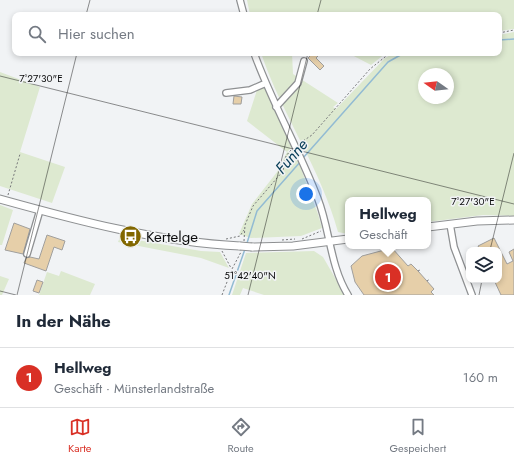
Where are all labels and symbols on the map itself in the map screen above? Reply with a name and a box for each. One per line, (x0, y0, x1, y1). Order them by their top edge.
north arrow (418, 68, 454, 104)
text: 7°27'30"E (19, 71, 63, 86)
water label: Funne (270, 134, 313, 179)
your location (296, 184, 316, 204)
text: 7°27'30"E (451, 194, 495, 209)
bus stop icon: Kertelge (118, 224, 144, 250)
place label: Kertelge (146, 226, 198, 248)
pin: 1 (375, 262, 401, 292)
text: 51°42'40"N (224, 268, 276, 283)

